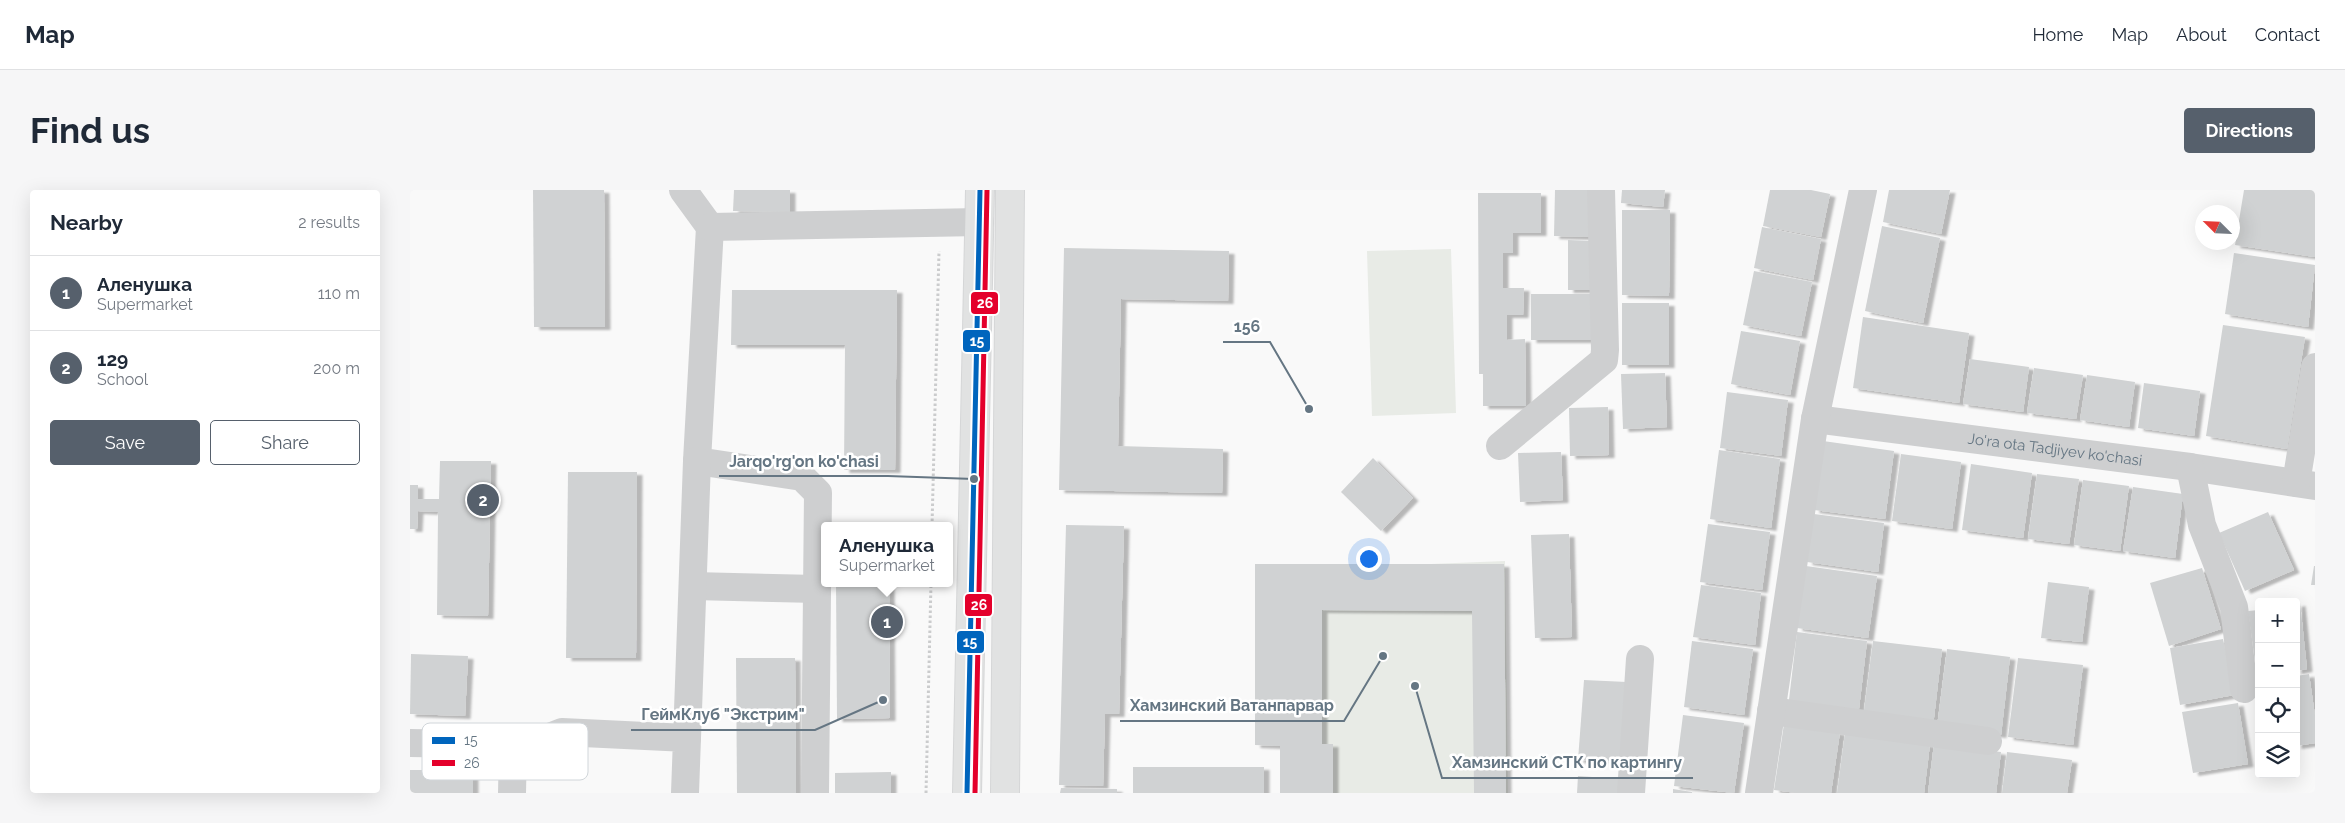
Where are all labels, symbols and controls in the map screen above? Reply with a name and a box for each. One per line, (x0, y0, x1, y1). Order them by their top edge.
text: Map (25, 20, 75, 49)
text: Home (2032, 24, 2083, 45)
text: Map (2111, 24, 2148, 45)
text: About (2176, 24, 2227, 45)
text: Contact (2255, 24, 2320, 45)
button: Directions (2184, 108, 2315, 153)
text: Find us (30, 110, 150, 151)
north arrow (2195, 205, 2240, 250)
text: Nearby (50, 210, 123, 235)
text: 2 results (298, 213, 360, 232)
text: Аленушка (97, 273, 192, 295)
text: 1 (62, 284, 70, 303)
text: 110 m (318, 284, 360, 303)
line badge: 26 (970, 291, 999, 315)
text: Supermarket (97, 295, 193, 314)
text: 26 (977, 295, 993, 311)
callout: 156 (1223, 311, 1270, 342)
text: 156 (1234, 317, 1261, 336)
line badge: 15 (962, 329, 991, 353)
text: 15 (970, 333, 985, 349)
text: 129 (97, 348, 128, 370)
text: 2 (61, 359, 71, 378)
text: 200 m (313, 359, 360, 378)
text: School (97, 370, 148, 389)
button: Save (50, 420, 200, 465)
button: Share (210, 420, 360, 465)
street label: Jo'ra ota Tadjiyev ko'chasi (1967, 430, 2143, 470)
callout: Jarqo'rg'on ko'chasi (719, 445, 888, 476)
text: Jarqo'rg'on ko'chasi (729, 452, 879, 471)
pin: 2 (467, 481, 499, 519)
popup (821, 522, 953, 587)
text: Аленушка (839, 534, 934, 556)
your location (1356, 546, 1382, 572)
text: Supermarket (839, 556, 935, 575)
line badge: 26 (964, 593, 993, 617)
text: 26 (971, 597, 987, 613)
map controls (2255, 598, 2300, 778)
button: + (2255, 598, 2300, 643)
pin: 1 (871, 603, 903, 641)
line badge: 15 (956, 630, 985, 654)
text: 15 (963, 634, 978, 650)
button: − (2255, 643, 2300, 688)
button: locate (2255, 688, 2300, 733)
callout: Хамзинский Ватанпарвар (1120, 690, 1344, 721)
text: Хамзинский Ватанпарвар (1129, 696, 1334, 715)
callout: ГеймКлуб "Экстрим" (631, 699, 815, 730)
text: ГеймКлуб "Экстрим" (641, 705, 805, 724)
legend (422, 723, 588, 780)
text: 15 (464, 732, 478, 748)
button: layers (2255, 733, 2300, 778)
callout: Хамзинский СТК по картингу (1442, 747, 1693, 778)
text: Хамзинский СТК по картингу (1451, 753, 1682, 772)
text: 26 (464, 755, 480, 771)

